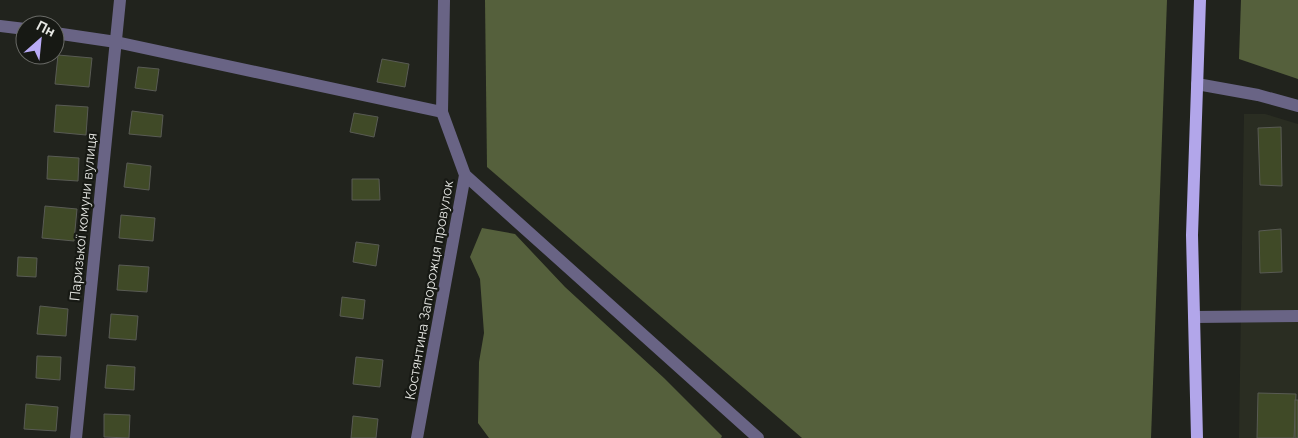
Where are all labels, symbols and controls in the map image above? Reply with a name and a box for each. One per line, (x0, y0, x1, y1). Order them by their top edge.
north arrow (15, 15, 65, 65)
text: Пн (34, 17, 58, 40)
street label: Паризької комуни вулиця (66, 132, 100, 302)
street label: Костянтина Запорожця провулок (402, 179, 456, 401)

